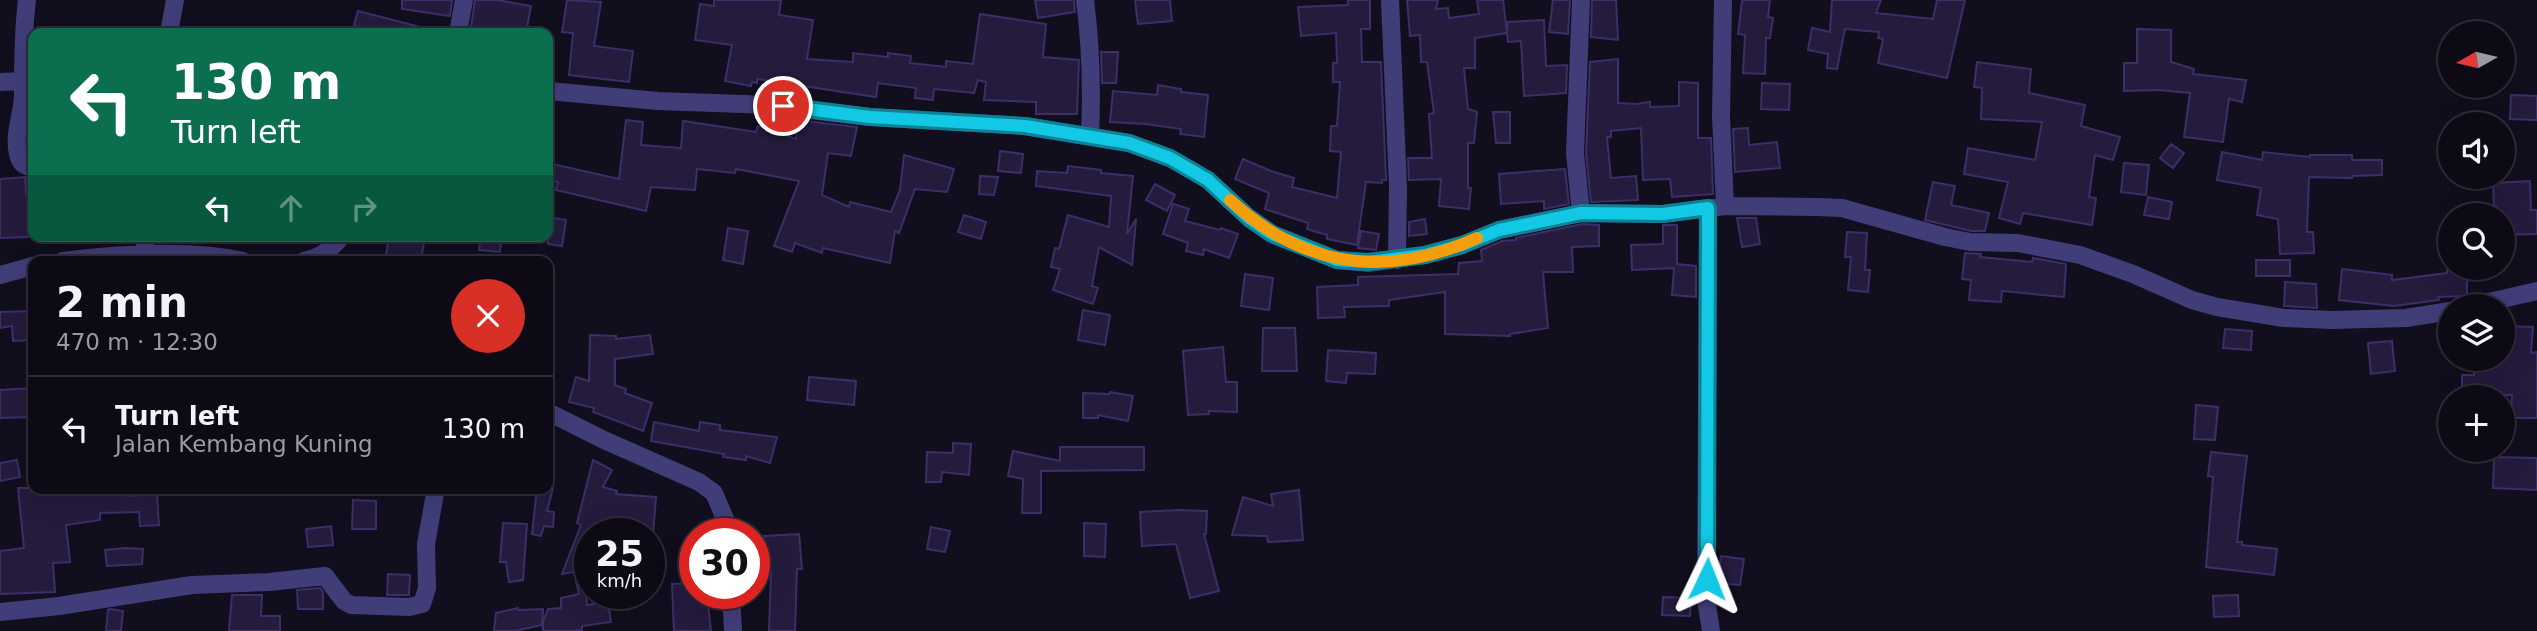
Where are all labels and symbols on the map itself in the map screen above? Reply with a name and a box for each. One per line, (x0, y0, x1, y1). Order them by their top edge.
north arrow (2438, 21, 2515, 98)
pin (753, 76, 813, 136)
speed limit sign: 30 (679, 518, 770, 609)
position arrow (1670, 542, 1744, 616)

